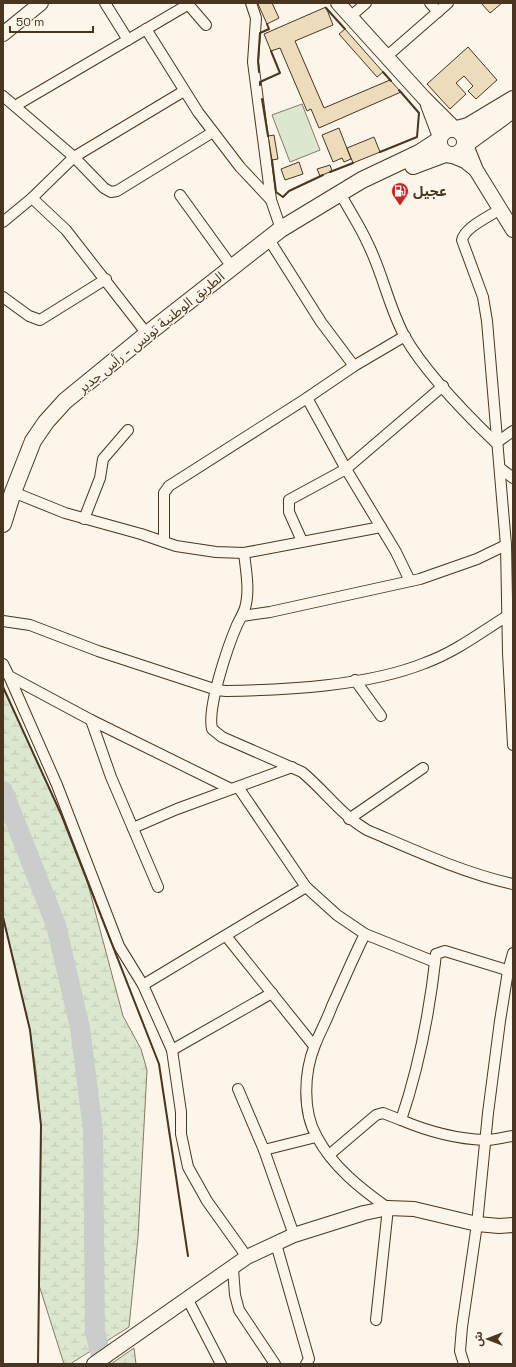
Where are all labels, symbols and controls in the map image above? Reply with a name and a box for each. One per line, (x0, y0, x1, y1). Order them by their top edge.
scale bar (10, 8, 93, 34)
text: 50 m (16, 14, 44, 30)
fuel station icon: عجيل (390, 181, 410, 206)
place label: عجيل (413, 182, 447, 200)
street label: الطريق الوطنية تونس - رأس جدير (73, 267, 229, 398)
north arrow (468, 1319, 508, 1359)
text: ش (471, 1331, 485, 1347)

